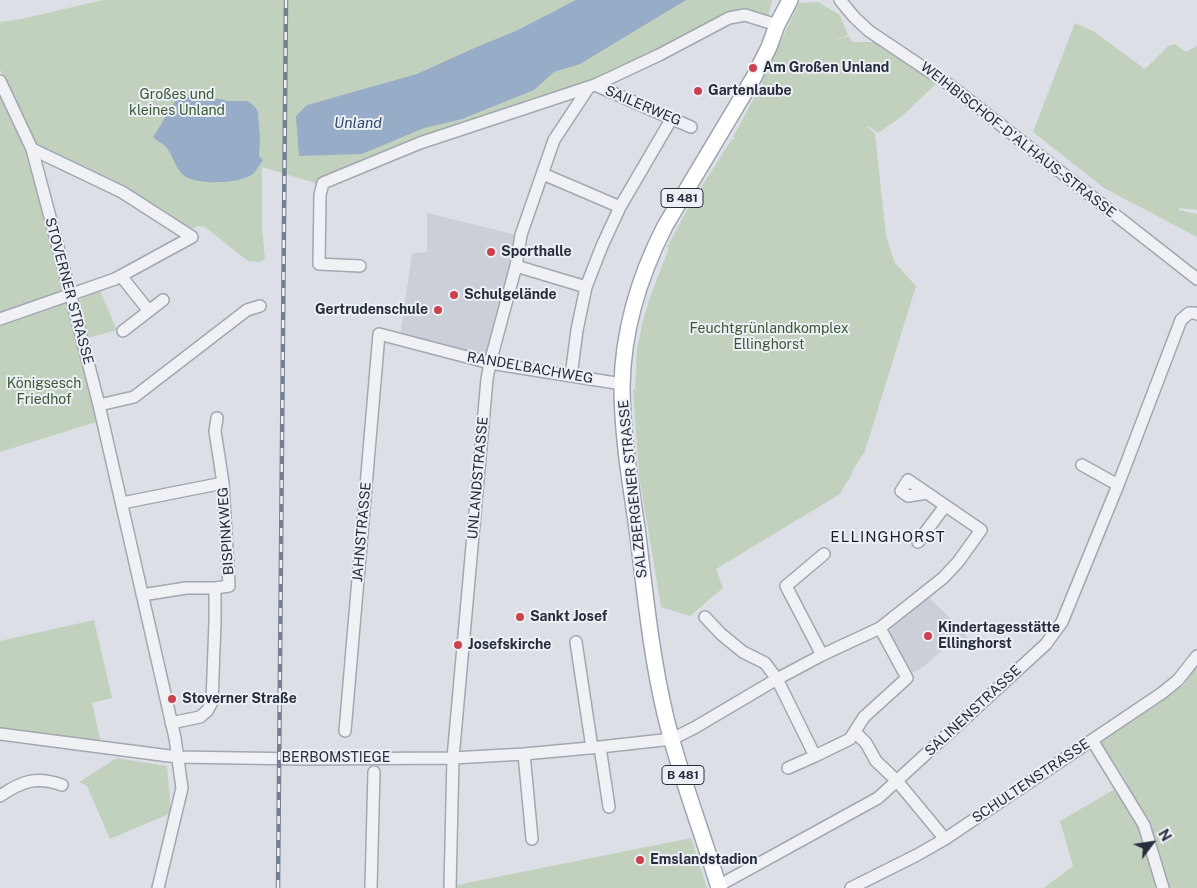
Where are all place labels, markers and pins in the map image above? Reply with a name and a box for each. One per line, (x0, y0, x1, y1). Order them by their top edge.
place label: Am Großen Unland (763, 60, 889, 76)
marker: Am Großen Unland (747, 62, 759, 74)
place label: Gartenlaube (708, 83, 792, 99)
marker: Gartenlaube (692, 85, 704, 97)
place label: Sporthalle (501, 244, 572, 260)
marker: Sporthalle (485, 246, 497, 258)
place label: Schulgelände (464, 287, 557, 303)
marker: Schulgelände (448, 289, 460, 301)
place label: Gertrudenschule (315, 302, 428, 318)
marker: Gertrudenschule (432, 304, 444, 316)
place label: Sankt Josef (530, 609, 607, 625)
marker: Sankt Josef (514, 611, 526, 623)
place label: Kindertagesstätte Ellinghorst (938, 620, 1060, 652)
marker: Kindertagesstätte Ellinghorst (922, 630, 934, 642)
place label: Josefskirche (468, 637, 551, 653)
marker: Josefskirche (452, 639, 464, 651)
place label: Stoverner Straße (182, 691, 297, 707)
marker: Stoverner Straße (166, 693, 178, 705)
place label: Emslandstadion (650, 852, 758, 868)
marker: Emslandstadion (634, 854, 646, 866)

